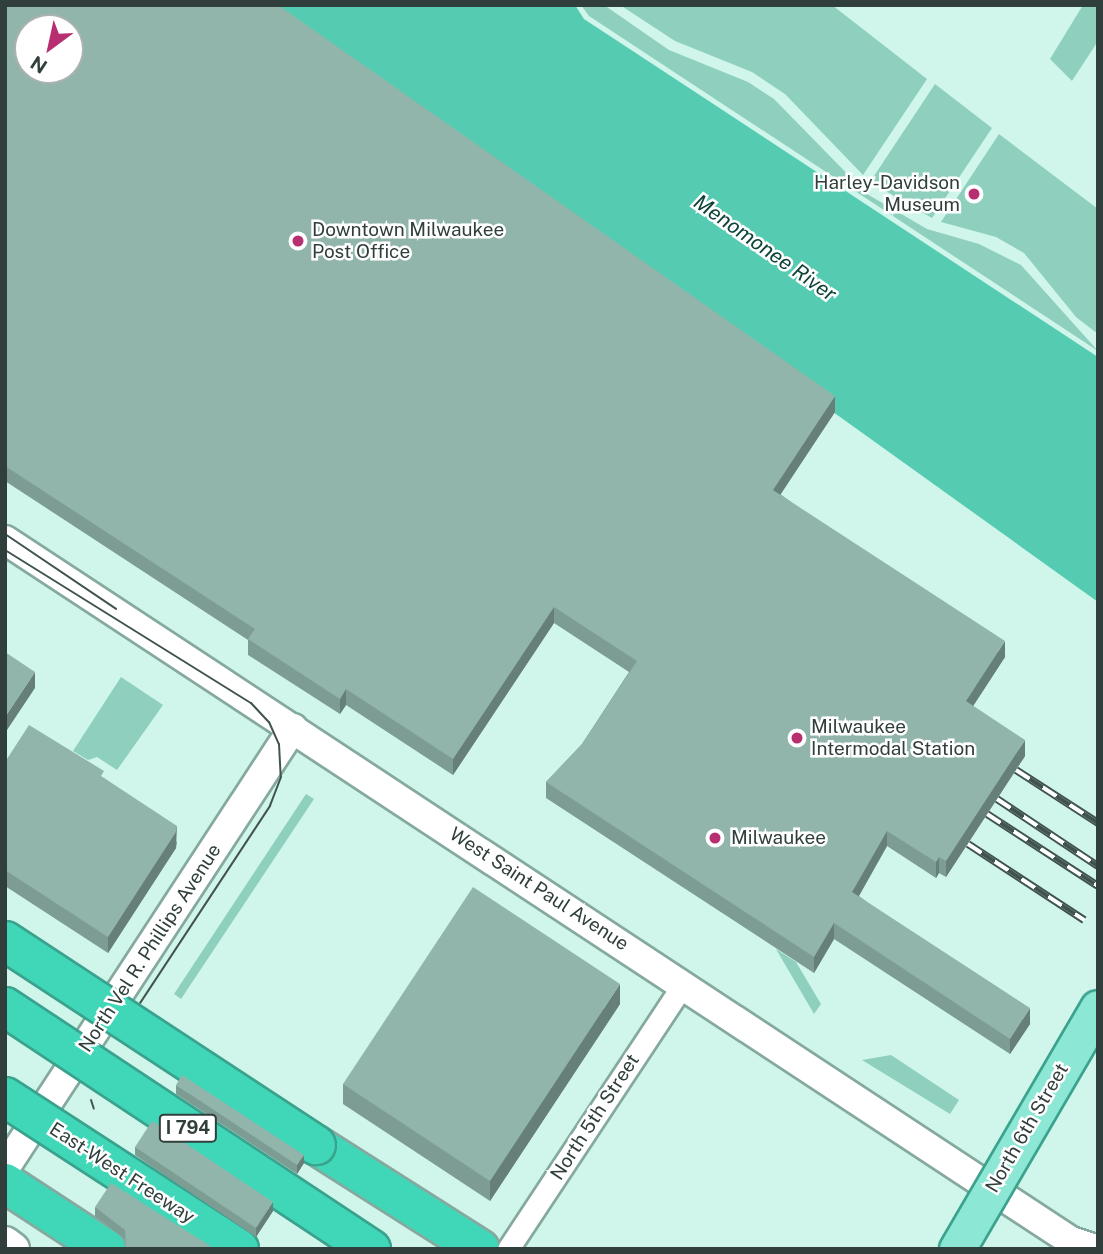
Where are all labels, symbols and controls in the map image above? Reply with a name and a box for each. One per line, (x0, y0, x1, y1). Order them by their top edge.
north arrow (14, 14, 84, 84)
text: N (26, 52, 51, 78)
place label: Harley-Davidson Museum (814, 172, 960, 216)
marker: Harley-Davidson Museum (966, 186, 982, 202)
water label: Menomonee River (689, 189, 841, 307)
place label: Downtown Milwaukee Post Office (312, 219, 504, 263)
marker: Downtown Milwaukee Post Office (290, 233, 306, 249)
place label: Milwaukee Intermodal Station (811, 716, 975, 760)
marker: Milwaukee Intermodal Station (789, 730, 805, 746)
street label: West Saint Paul Avenue (445, 822, 633, 956)
place label: Milwaukee (731, 827, 826, 849)
marker: Milwaukee (705, 828, 725, 848)
street label: North Vel R. Phillips Avenue (74, 839, 226, 1057)
street label: North 5th Street (546, 1050, 644, 1184)
street label: North 6th Street (981, 1059, 1073, 1197)
road number: I 794 (158, 1114, 218, 1142)
street label: East-West Freeway (45, 1118, 199, 1228)

